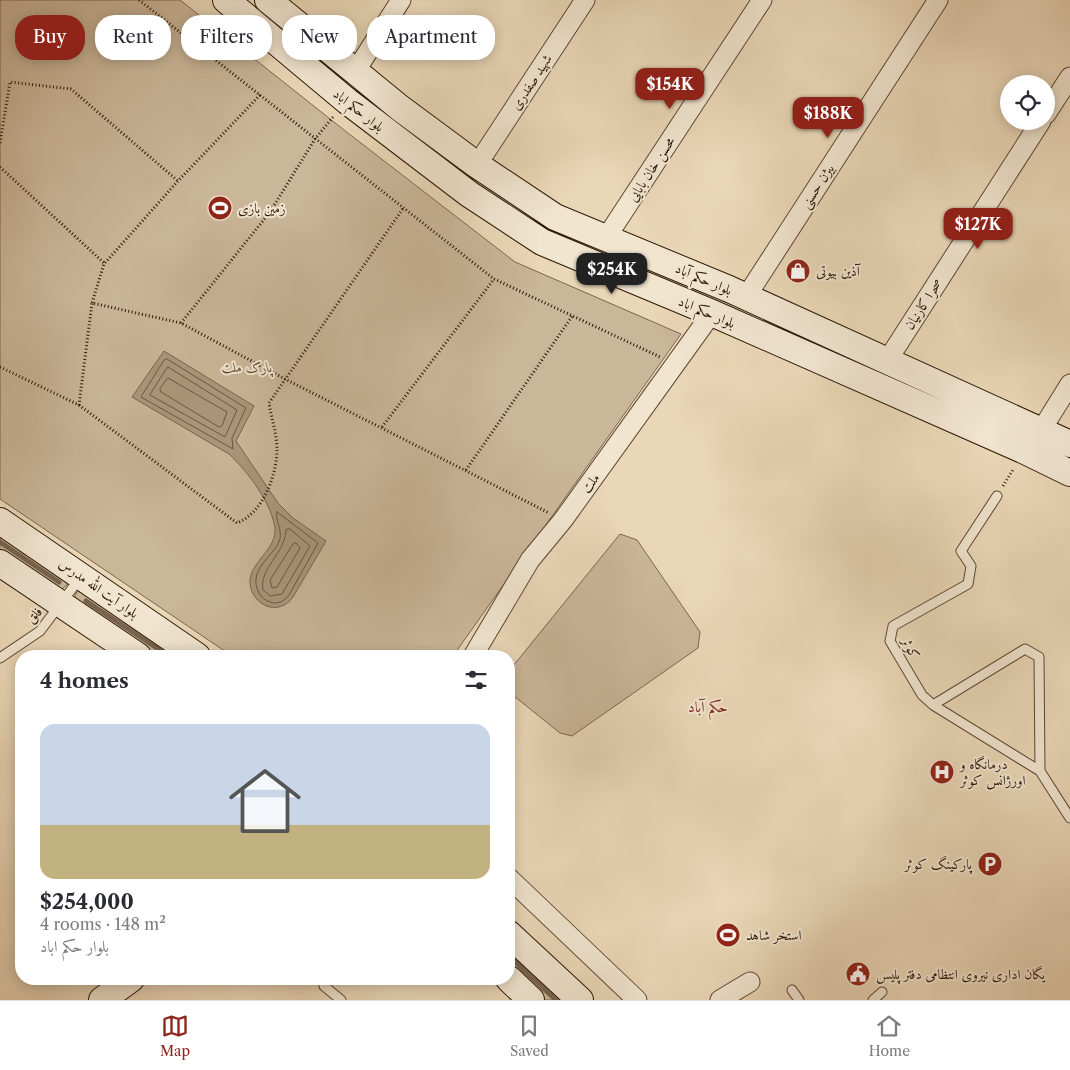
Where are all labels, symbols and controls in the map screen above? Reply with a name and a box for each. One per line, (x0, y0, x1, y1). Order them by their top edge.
chip: Buy (15, 15, 85, 60)
chip: Rent (95, 15, 171, 60)
chip: Filters (181, 15, 272, 60)
chip: New (282, 15, 357, 60)
chip: Apartment (367, 15, 495, 60)
street label: شهید صفدری (506, 51, 557, 114)
pin: $154K (635, 68, 705, 110)
text: $154K (646, 74, 694, 94)
map controls (1000, 75, 1055, 130)
button: locate (1000, 75, 1055, 130)
street label: بلوار حکم اباد (327, 84, 389, 140)
pin: $188K (793, 96, 863, 139)
text: $188K (804, 103, 852, 123)
street label: محسن خان بابایی (623, 133, 680, 206)
street label: بیژن حسنی (796, 160, 839, 212)
sports icon: زمین بازی (207, 195, 233, 221)
place label: زمین بازی (238, 199, 286, 217)
pin: $127K (943, 208, 1013, 250)
text: $127K (955, 214, 1001, 234)
pin: $254K (577, 252, 647, 295)
shop icon: آذین بیوتی (785, 258, 811, 284)
text: $254K (587, 259, 637, 279)
street label: بلوار حکم آباد (671, 259, 736, 304)
place label: آذین بیوتی (816, 262, 862, 280)
street label: صحرا کارنیان (900, 275, 946, 333)
street label: بلوار حکم اباد (674, 292, 739, 337)
park label: پارک ملت (222, 358, 274, 378)
street label: ملت (577, 469, 603, 497)
street label: بلوار آیت الله مدرس (56, 552, 144, 622)
street label: فلق (22, 603, 46, 627)
street label: کوثر (897, 632, 924, 662)
icon: filters (462, 666, 490, 694)
text: 4 homes (40, 668, 129, 693)
district label: حکم آباد (688, 697, 728, 721)
place label: درمانگاه و اورژانس کوثر (958, 755, 1026, 790)
icon: home (220, 756, 310, 846)
hospital icon: درمانگاه و اورژانس کوثر (929, 759, 955, 785)
parking icon: پارکینگ کوثر (977, 851, 1003, 877)
place label: پارکینگ کوثر (902, 855, 973, 875)
text: $254,000 (40, 889, 134, 914)
text: 4 rooms · 148 m² (40, 914, 166, 934)
sports icon: استخر شاهد (715, 922, 741, 948)
place label: استخر شاهد (746, 926, 802, 944)
text: بلوار حکم اباد (40, 936, 109, 956)
public building icon: یگان اداری نیروی انتظامی دفتر پلیس (845, 961, 871, 987)
place label: یگان اداری نیروی انتظامی دفتر پلیس (876, 965, 1046, 985)
tab: Map (160, 1012, 190, 1060)
tab: Saved (510, 1012, 549, 1060)
tab: Home (869, 1012, 910, 1060)

